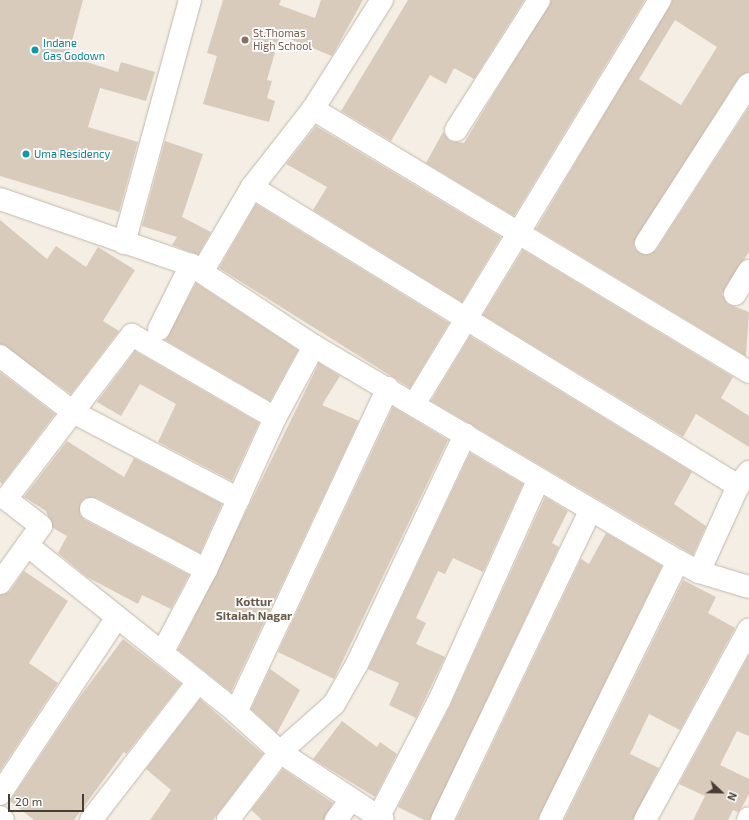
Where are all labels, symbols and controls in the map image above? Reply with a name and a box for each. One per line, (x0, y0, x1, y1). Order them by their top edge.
place label: St.Thomas High School (253, 27, 312, 53)
marker: St.Thomas High School (240, 35, 250, 45)
place label: Indane Gas Godown (43, 37, 105, 63)
marker: Indane Gas Godown (30, 45, 40, 55)
place label: Uma Residency (34, 147, 110, 161)
marker: Uma Residency (21, 149, 31, 159)
district label: Kottur Sitaiah Nagar (216, 595, 292, 623)
north arrow (701, 772, 741, 812)
scale bar (10, 786, 86, 812)
text: N (725, 791, 740, 803)
text: 20 m (15, 794, 42, 808)

